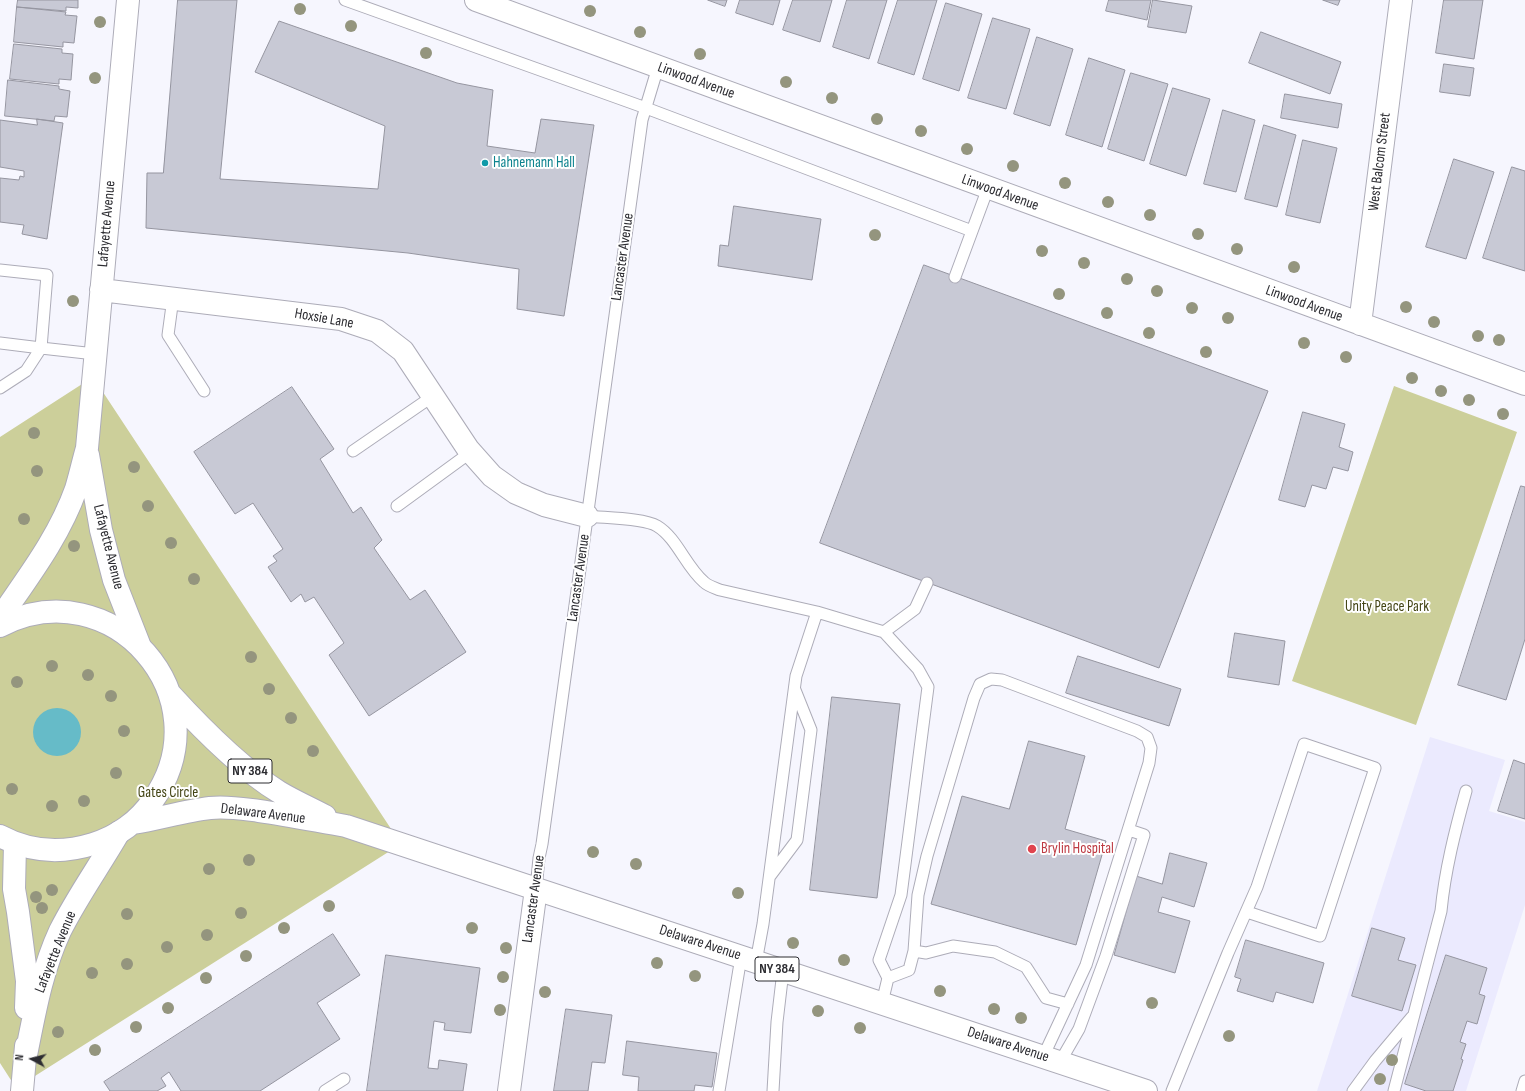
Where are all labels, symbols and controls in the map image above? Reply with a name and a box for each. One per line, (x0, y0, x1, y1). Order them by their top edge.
street label: Linwood Avenue (655, 59, 737, 103)
street label: West Balcom Street (1365, 112, 1395, 212)
place label: Hahnemann Hall (493, 154, 575, 172)
marker: Hahnemann Hall (480, 158, 490, 168)
street label: Linwood Avenue (959, 171, 1041, 215)
street label: Lafayette Avenue (94, 180, 120, 268)
street label: Lancaster Avenue (608, 212, 638, 302)
street label: Linwood Avenue (1263, 282, 1345, 326)
street label: Hoxsie Lane (293, 305, 355, 333)
street label: Lafayette Avenue (89, 503, 127, 591)
street label: Lancaster Avenue (564, 533, 594, 623)
park label: Unity Peace Park (1345, 598, 1429, 616)
road number: NY 384 (228, 759, 272, 783)
park label: Gates Circle (138, 784, 198, 802)
street label: Delaware Avenue (220, 800, 306, 828)
place label: Brylin Hospital (1041, 840, 1114, 858)
marker: Brylin Hospital (1026, 843, 1038, 855)
street label: Lancaster Avenue (519, 854, 549, 944)
street label: Lafayette Avenue (31, 908, 81, 996)
street label: Delaware Avenue (657, 921, 743, 965)
road number: NY 384 (755, 957, 799, 981)
street label: Delaware Avenue (965, 1023, 1051, 1067)
north arrow (12, 1039, 52, 1079)
text: N (13, 1054, 26, 1061)

